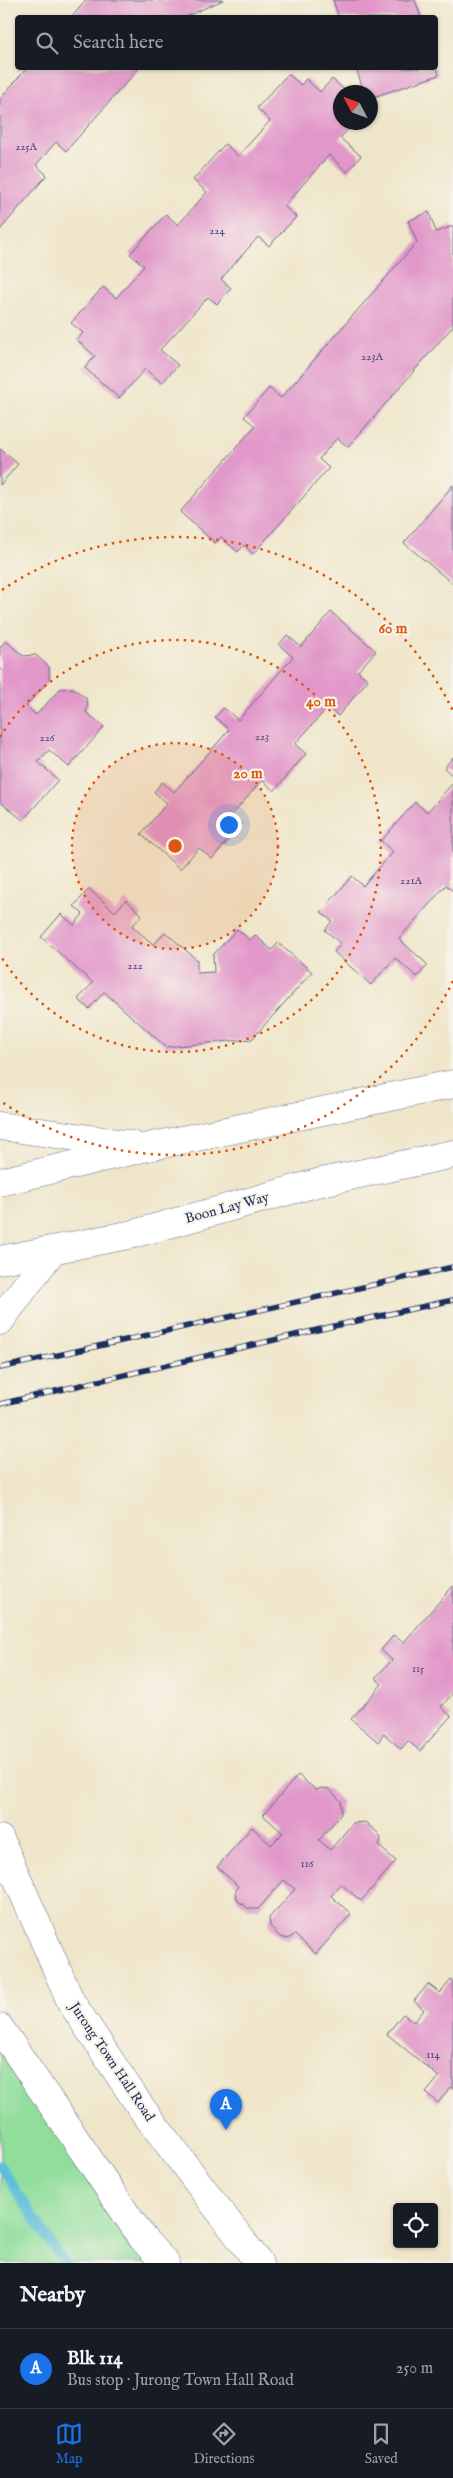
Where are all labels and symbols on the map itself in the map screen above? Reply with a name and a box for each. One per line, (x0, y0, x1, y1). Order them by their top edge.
north arrow (333, 85, 378, 130)
house number: 225A (15, 140, 37, 154)
house number: 224 (209, 224, 225, 238)
house number: 223A (361, 350, 383, 364)
text: 60 m (379, 619, 408, 638)
text: 40 m (306, 692, 336, 711)
house number: 223 (255, 730, 269, 744)
house number: 226 (40, 731, 55, 745)
text: 20 m (233, 764, 263, 783)
your location (216, 812, 242, 838)
centre of rings (166, 837, 184, 855)
house number: 221A (400, 874, 422, 888)
house number: 222 (127, 959, 143, 973)
street label: Boon Lay Way (183, 1188, 271, 1228)
house number: 115 (412, 1662, 424, 1676)
house number: 116 (301, 1857, 314, 1871)
street label: Jurong Town Hall Road (64, 1997, 159, 2125)
house number: 114 (426, 2048, 440, 2062)
pin: A (210, 2089, 242, 2130)

